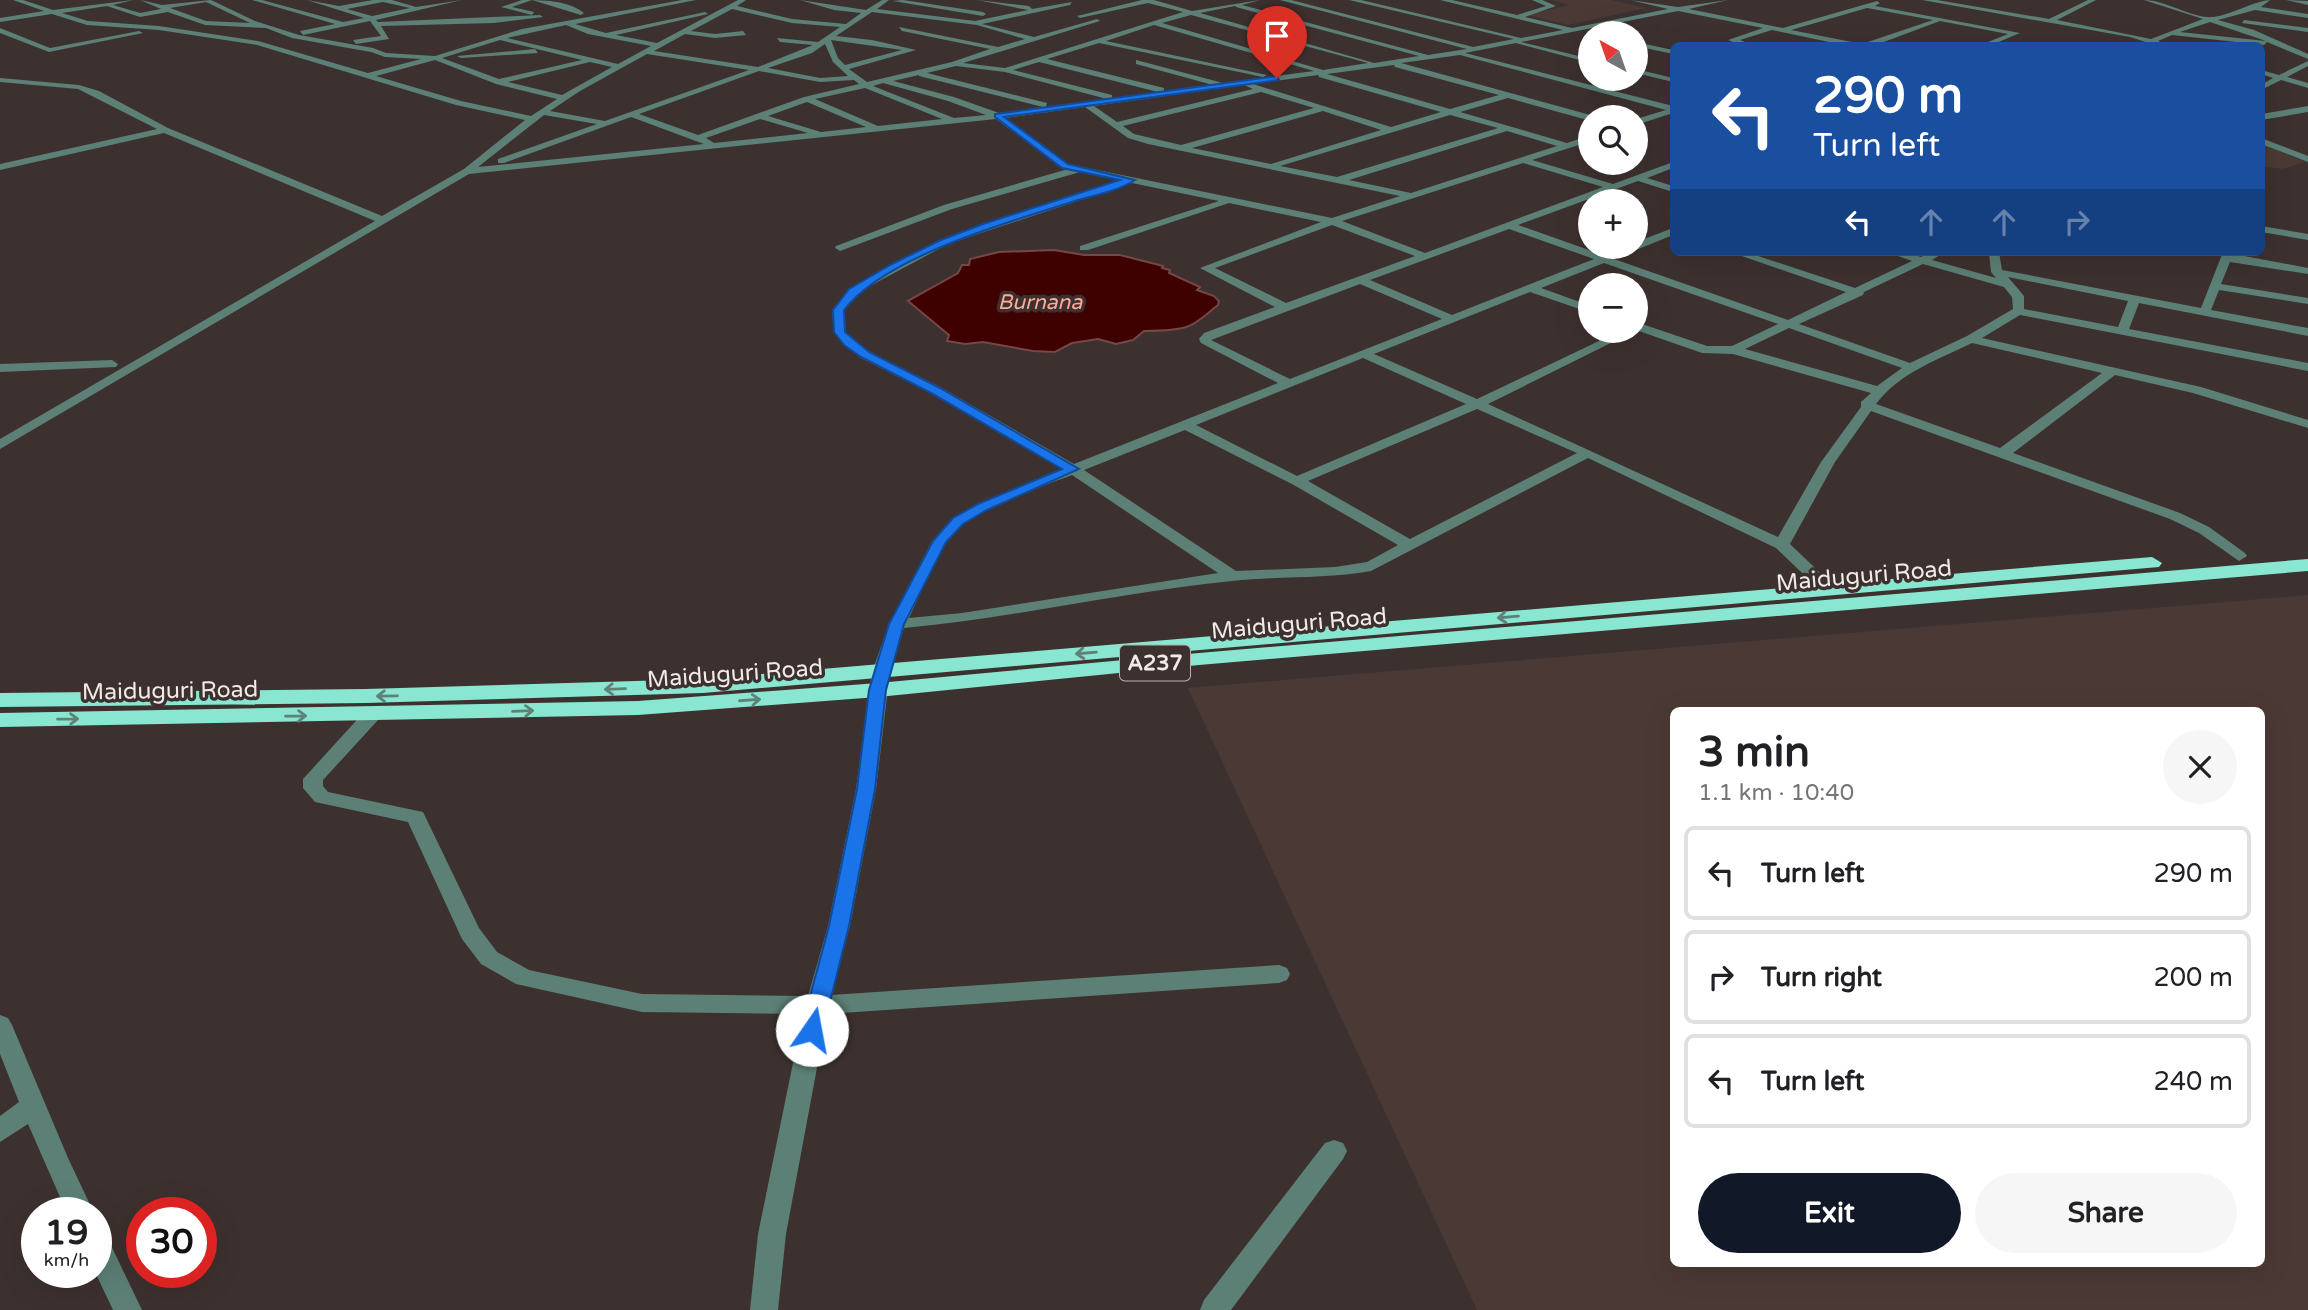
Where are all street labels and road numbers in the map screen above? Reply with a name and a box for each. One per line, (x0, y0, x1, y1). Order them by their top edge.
street label: Maiduguri Road (1775, 554, 1953, 598)
street label: Maiduguri Road (1210, 602, 1388, 646)
road number: A237 (1120, 646, 1190, 680)
street label: Maiduguri Road (646, 654, 824, 694)
street label: Maiduguri Road (82, 675, 258, 707)

